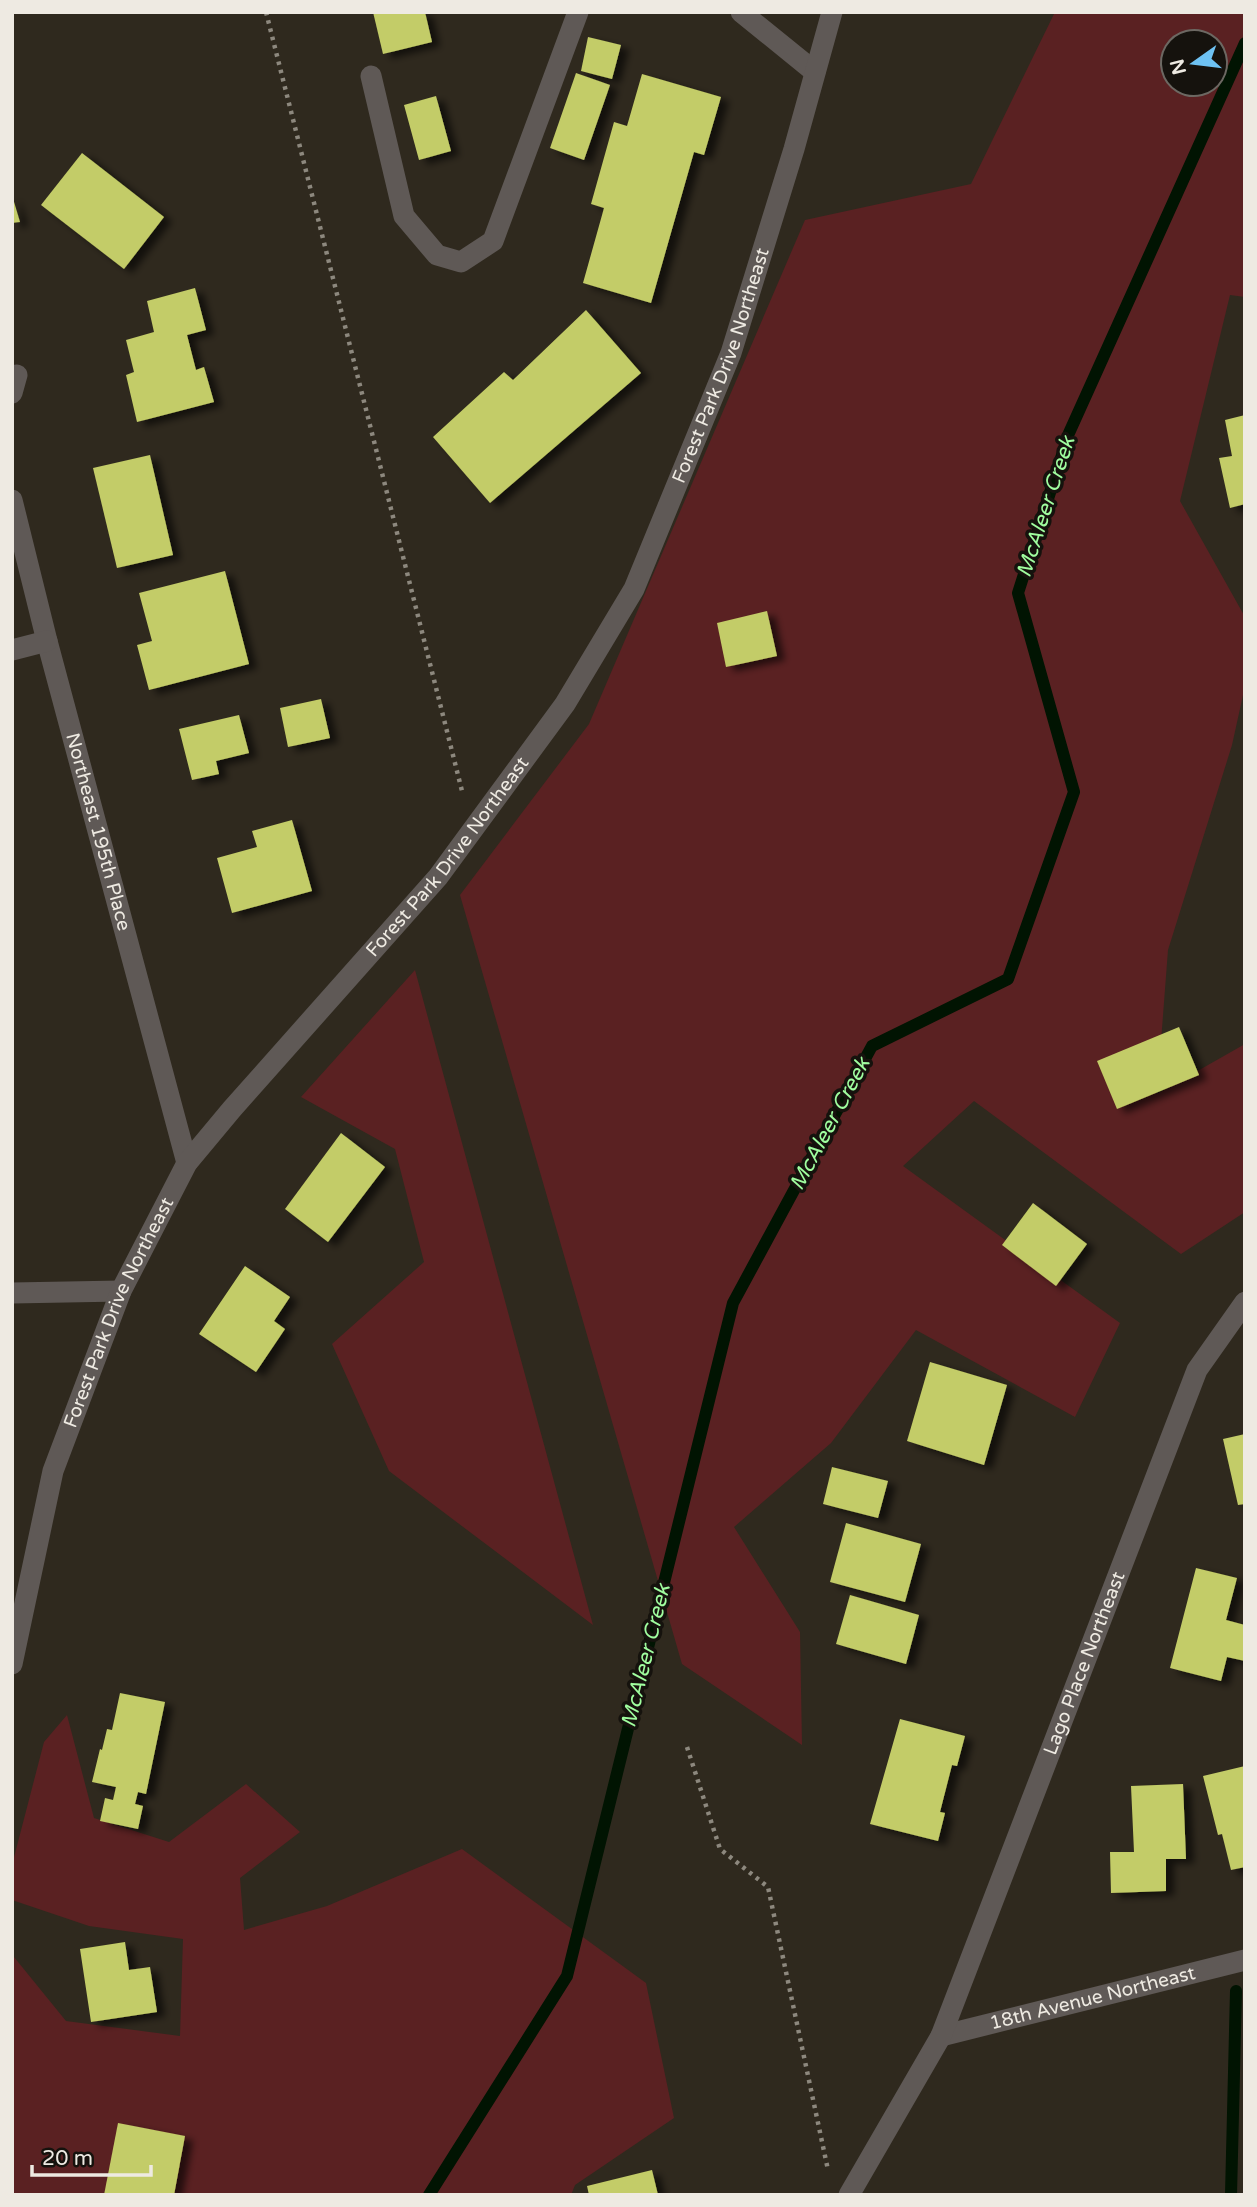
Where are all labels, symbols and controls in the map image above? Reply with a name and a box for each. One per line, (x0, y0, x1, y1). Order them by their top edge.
north arrow (1159, 28, 1229, 98)
text: N (1166, 57, 1191, 77)
street label: Forest Park Drive Northeast (668, 245, 774, 486)
water label: McAleer Creek (1011, 432, 1081, 581)
street label: Northeast 195th Place (61, 731, 135, 933)
street label: Forest Park Drive Northeast (361, 753, 533, 961)
water label: McAleer Creek (785, 1052, 876, 1195)
street label: Forest Park Drive Northeast (59, 1194, 178, 1431)
street label: Lago Place Northeast (1039, 1569, 1129, 1758)
water label: McAleer Creek (616, 1580, 676, 1730)
street label: 18th Avenue Northeast (987, 1962, 1197, 2034)
scale bar (32, 2134, 150, 2178)
text: 20 m (42, 2146, 93, 2171)

